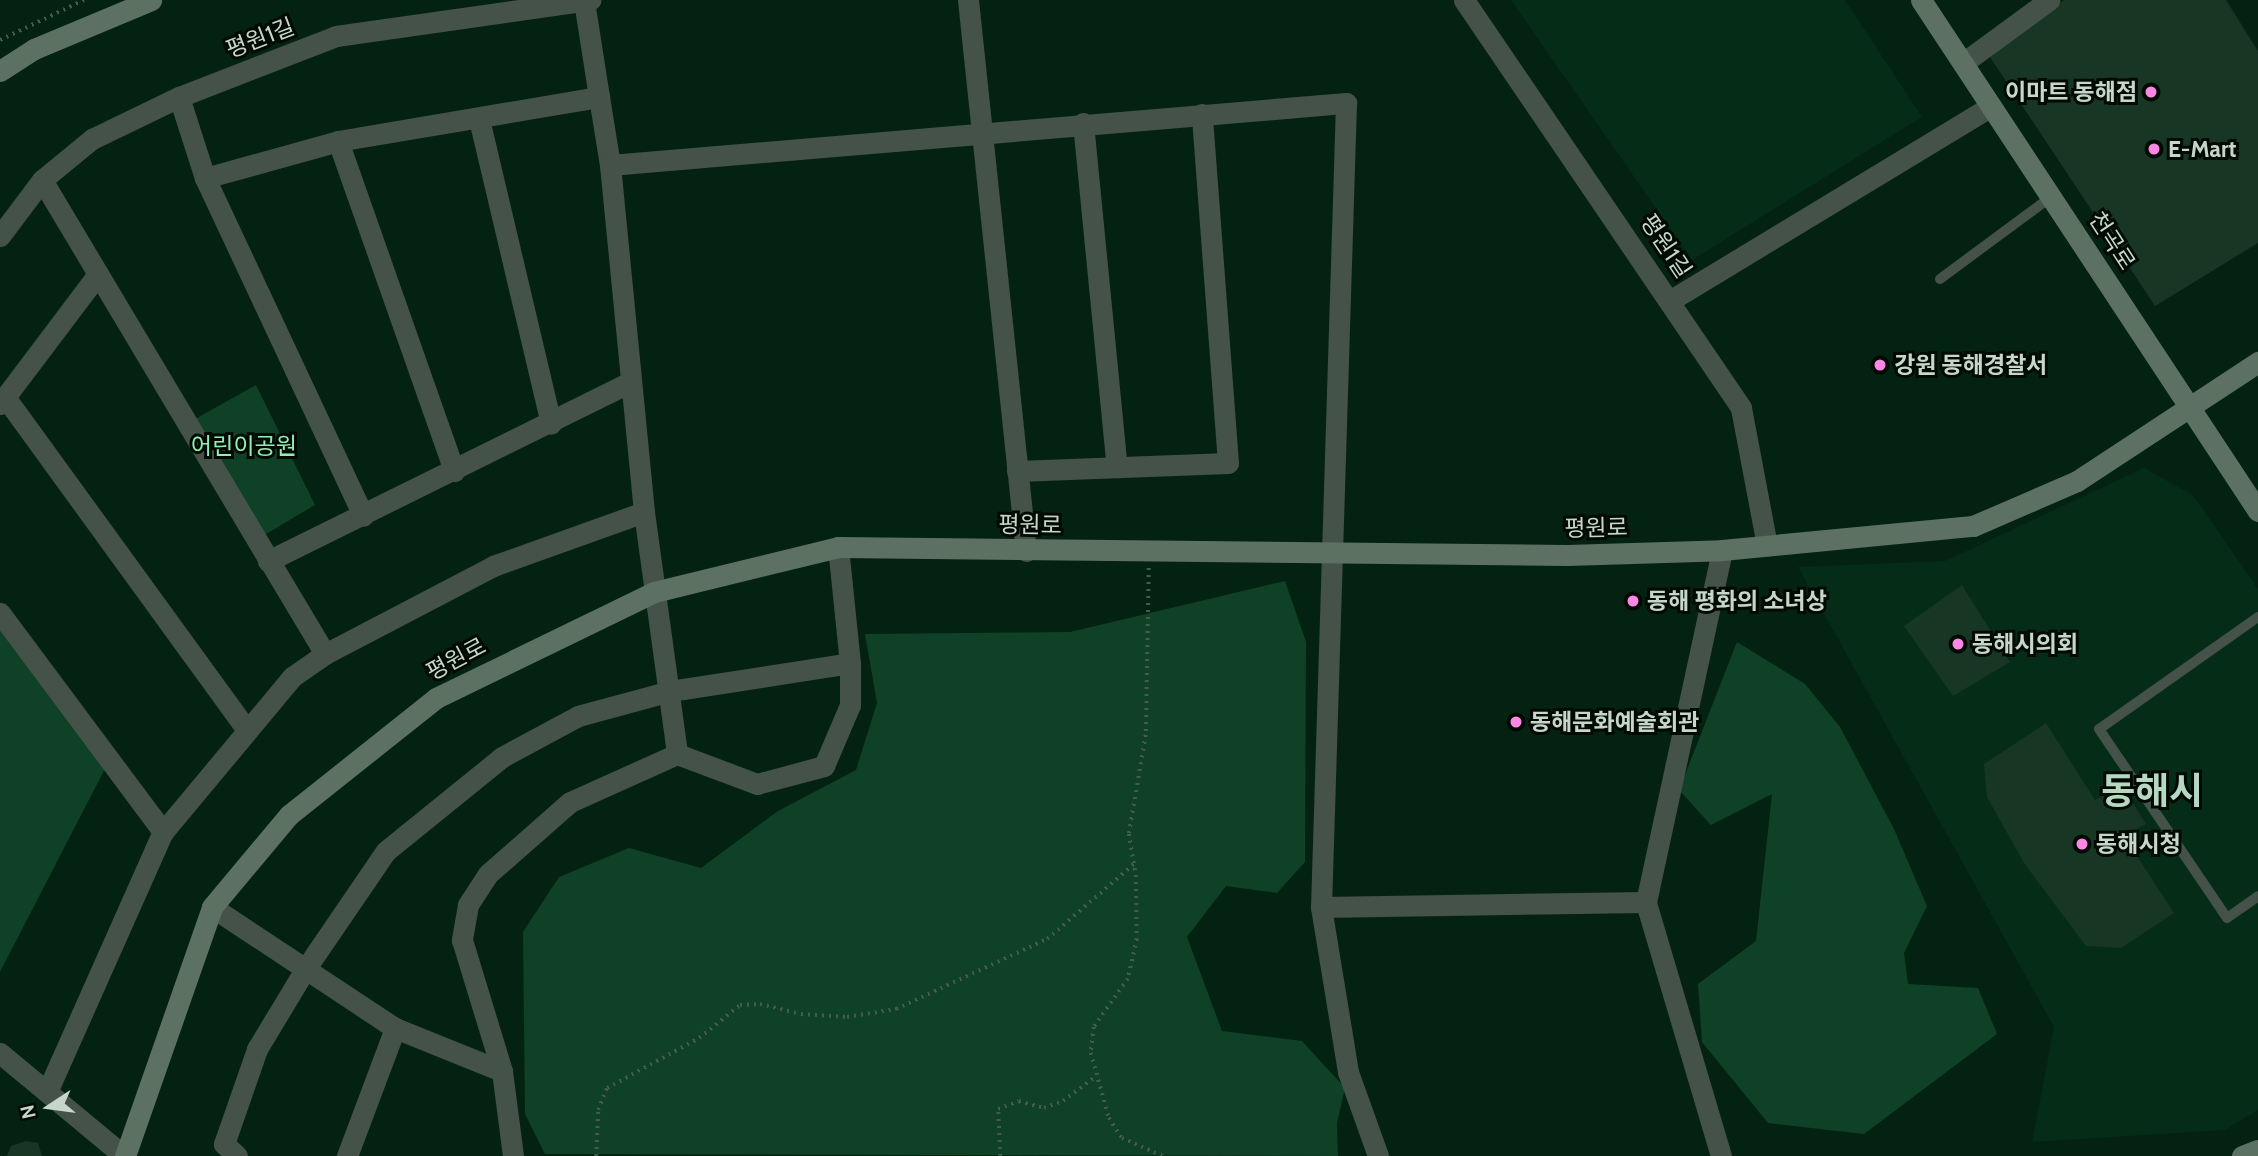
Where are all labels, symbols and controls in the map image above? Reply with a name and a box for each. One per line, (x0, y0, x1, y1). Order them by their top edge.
street label: 평원1길 (222, 12, 298, 64)
place label: 이마트 동해점 (2005, 78, 2137, 106)
marker: 이마트 동해점 (2143, 84, 2159, 100)
place label: E-Mart (2168, 135, 2236, 163)
marker: E-Mart (2146, 141, 2162, 157)
street label: 천곡로 (2083, 207, 2141, 275)
street label: 평원1길 (1635, 209, 1697, 283)
place label: 강원 동해경찰서 (1894, 351, 2047, 379)
marker: 강원 동해경찰서 (1872, 357, 1888, 373)
park label: 어린이공원 (191, 432, 297, 460)
street label: 평원로 (998, 511, 1062, 539)
street label: 평원로 (1564, 514, 1628, 542)
place label: 동해 평화의 소녀상 (1647, 587, 1827, 615)
marker: 동해 평화의 소녀상 (1625, 593, 1641, 609)
place label: 동해시의회 (1972, 630, 2078, 658)
street label: 평원로 (421, 632, 491, 686)
marker: 동해시의회 (1950, 636, 1966, 652)
place label: 동해문화예술회관 (1530, 708, 1699, 736)
marker: 동해문화예술회관 (1508, 714, 1524, 730)
district label: 동해시 (2101, 769, 2203, 813)
place label: 동해시청 (2096, 830, 2181, 858)
marker: 동해시청 (2074, 836, 2090, 852)
north arrow (14, 1072, 84, 1142)
text: N (15, 1103, 41, 1121)

